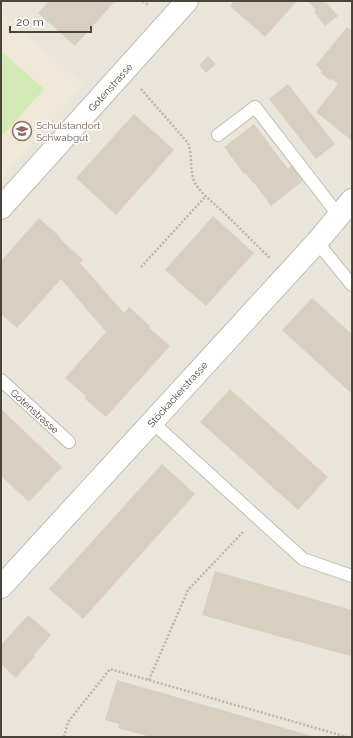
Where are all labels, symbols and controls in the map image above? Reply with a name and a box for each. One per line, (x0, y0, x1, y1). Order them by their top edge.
scale bar (10, 8, 91, 34)
text: 20 m (16, 15, 44, 29)
street label: Gotenstrasse (86, 61, 135, 114)
school or university icon: Schulstandort Schwabgut (11, 120, 33, 142)
place label: Schulstandort Schwabgut (36, 120, 101, 143)
street label: Stöckackerstrasse (145, 359, 210, 429)
street label: Gotenstrasse (8, 387, 61, 436)

